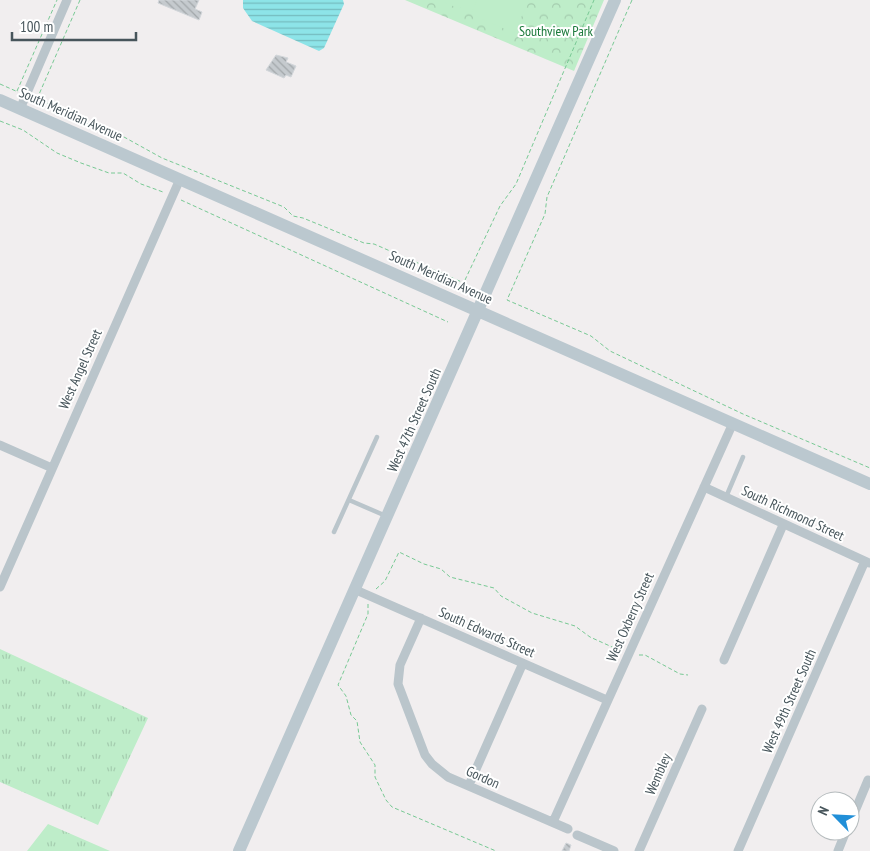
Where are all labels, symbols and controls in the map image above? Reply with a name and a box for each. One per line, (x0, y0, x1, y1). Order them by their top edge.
scale bar (12, 10, 136, 42)
text: 100 m (20, 17, 53, 36)
park label: Southview Park (519, 22, 594, 40)
street label: South Meridian Avenue (16, 83, 126, 145)
street label: South Meridian Avenue (386, 246, 496, 308)
street label: West Angel Street (54, 326, 106, 412)
street label: West 47th Street South (383, 365, 445, 475)
street label: South Richmond Street (739, 481, 847, 545)
street label: West Oxberry Street (602, 570, 658, 664)
street label: South Edwards Street (436, 603, 538, 661)
street label: West 49th Street South (758, 646, 820, 756)
street label: Wembley (641, 750, 675, 798)
street label: Gordon (463, 762, 503, 792)
north arrow (810, 791, 860, 841)
text: N (813, 804, 833, 818)

